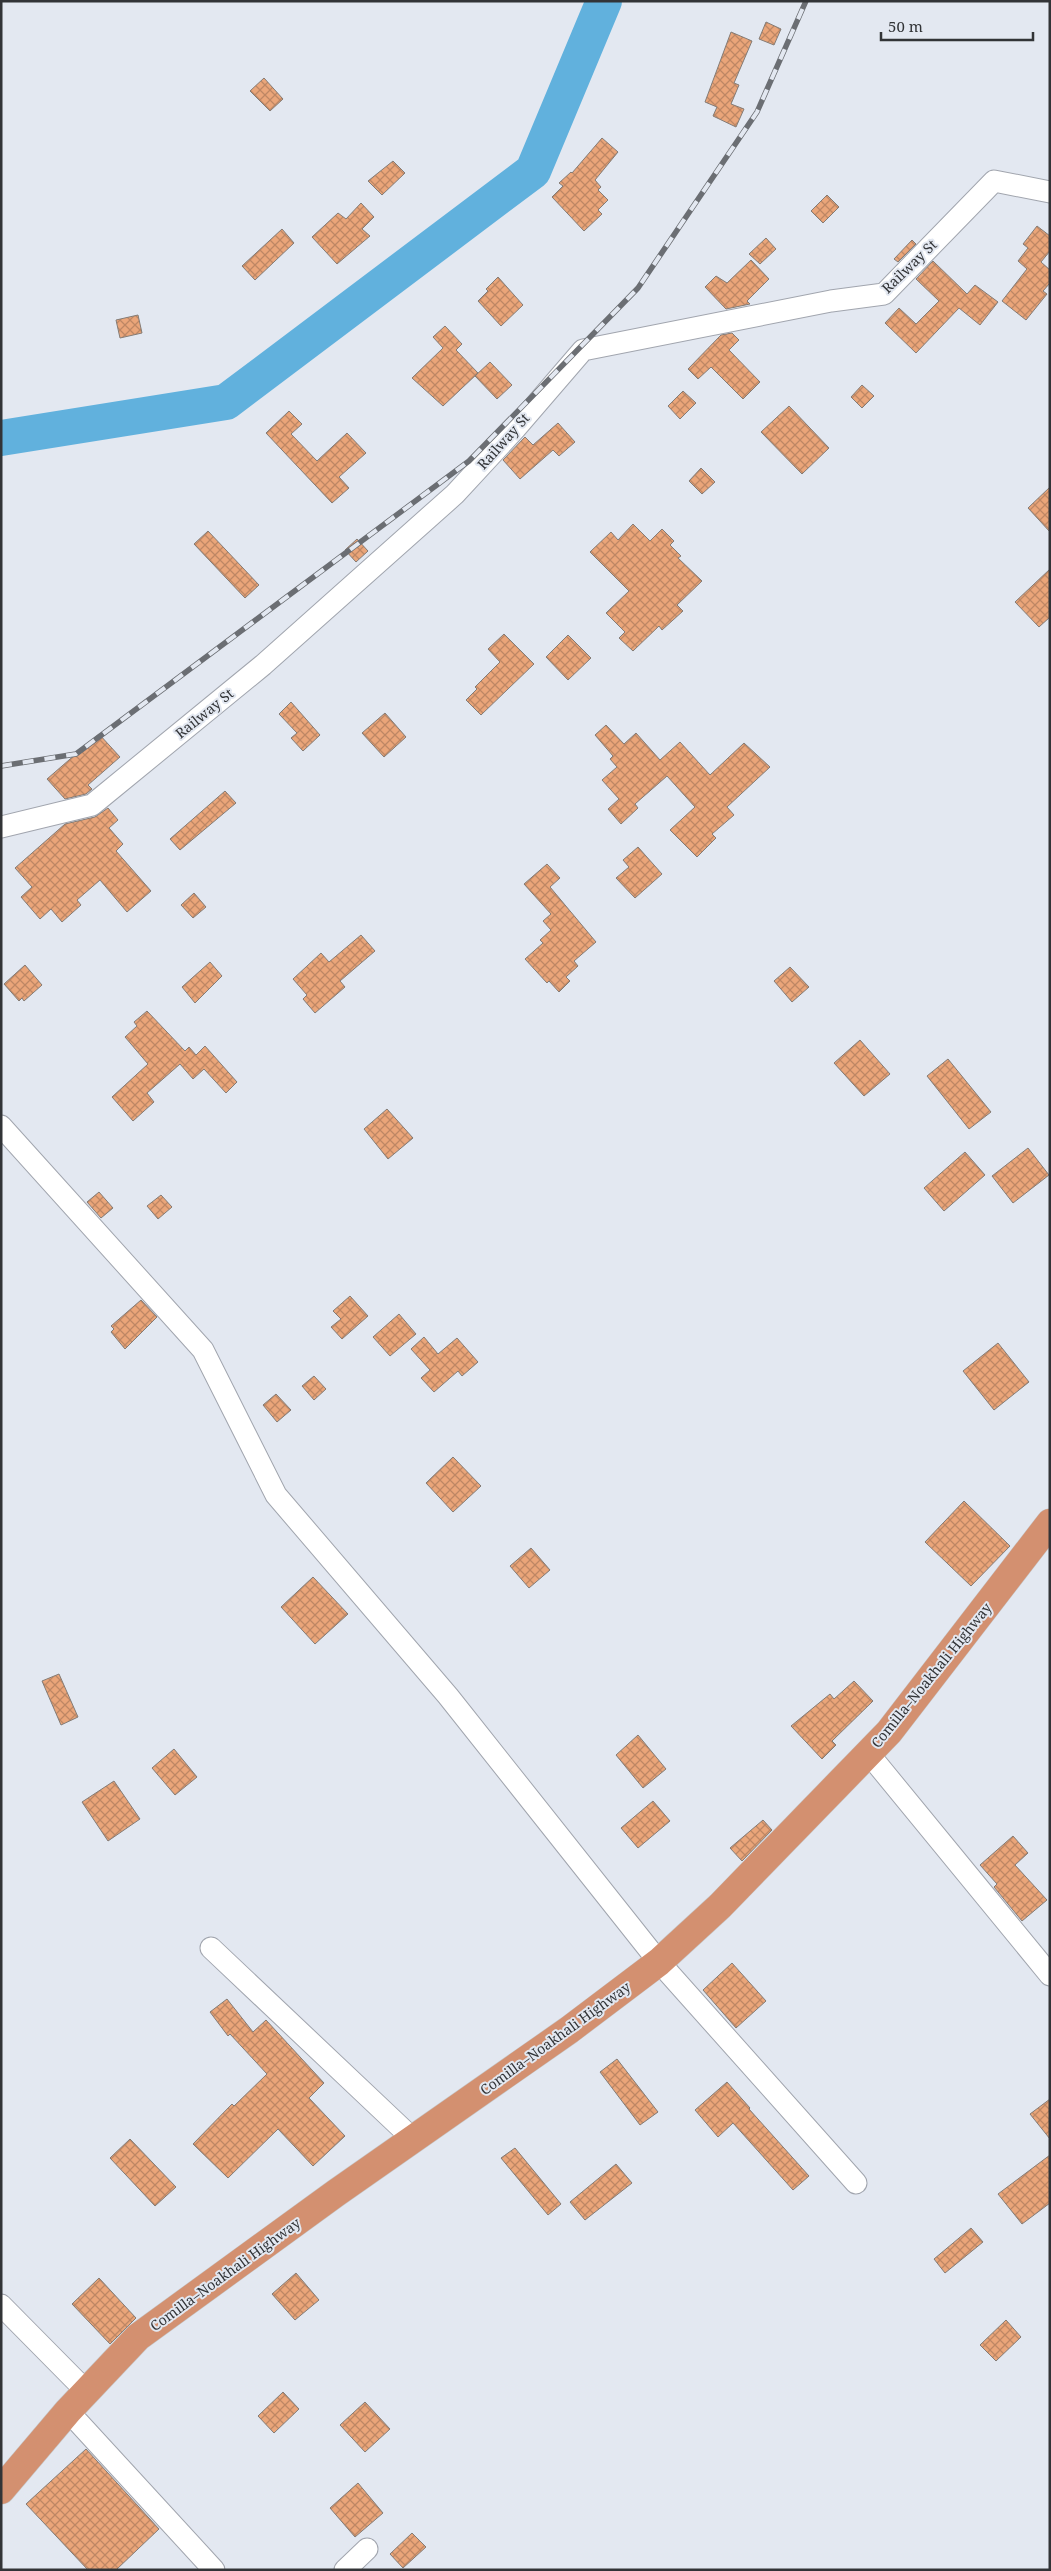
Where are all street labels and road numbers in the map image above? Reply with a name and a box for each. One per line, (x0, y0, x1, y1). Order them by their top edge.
street label: Railway St (877, 235, 941, 297)
street label: Railway St (473, 409, 533, 473)
street label: Railway St (171, 684, 237, 742)
street label: Comilla–Noakhali Highway (866, 1598, 996, 1752)
street label: Comilla–Noakhali Highway (476, 1977, 634, 2099)
street label: Comilla–Noakhali Highway (146, 2213, 304, 2335)

